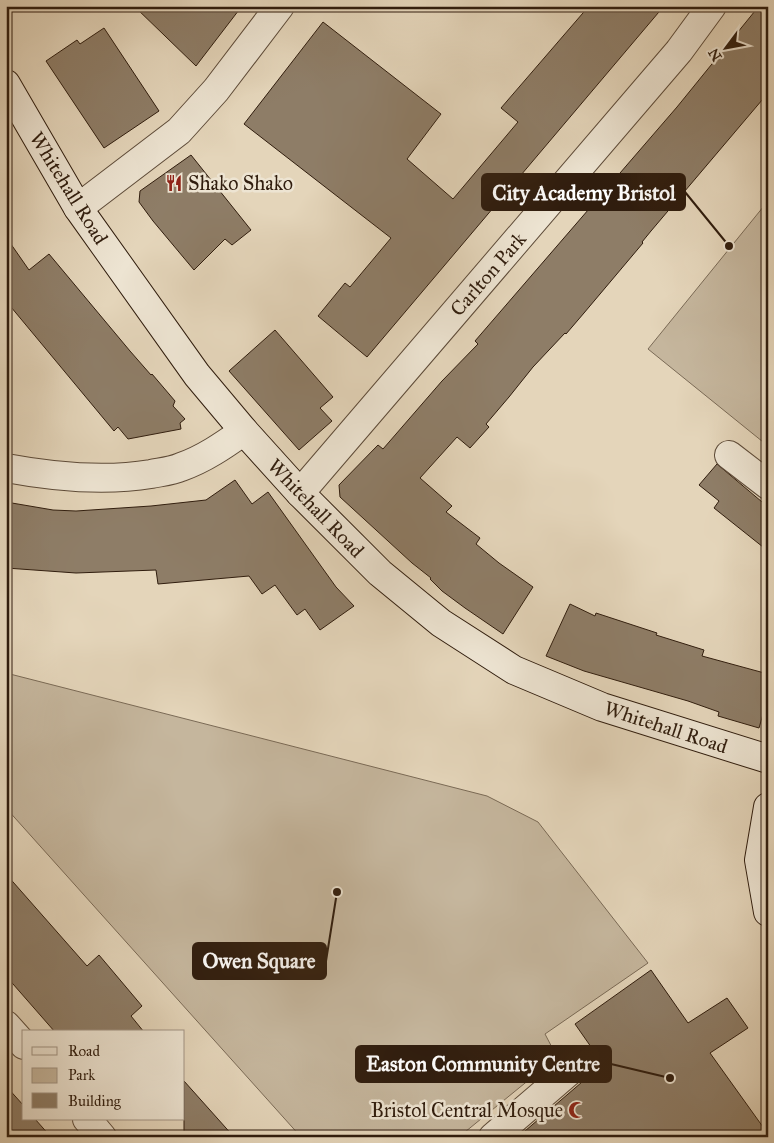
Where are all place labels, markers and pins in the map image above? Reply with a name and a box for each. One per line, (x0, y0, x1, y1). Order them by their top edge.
place label: Shako Shako (188, 171, 293, 195)
restaurant icon: Shako Shako (164, 173, 184, 193)
callout: City Academy Bristol (482, 174, 685, 210)
callout: Owen Square (193, 943, 326, 979)
callout: Easton Community Centre (356, 1046, 611, 1082)
place label: Bristol Central Mosque (371, 1098, 563, 1123)
mosque icon: Bristol Central Mosque (567, 1100, 587, 1120)

